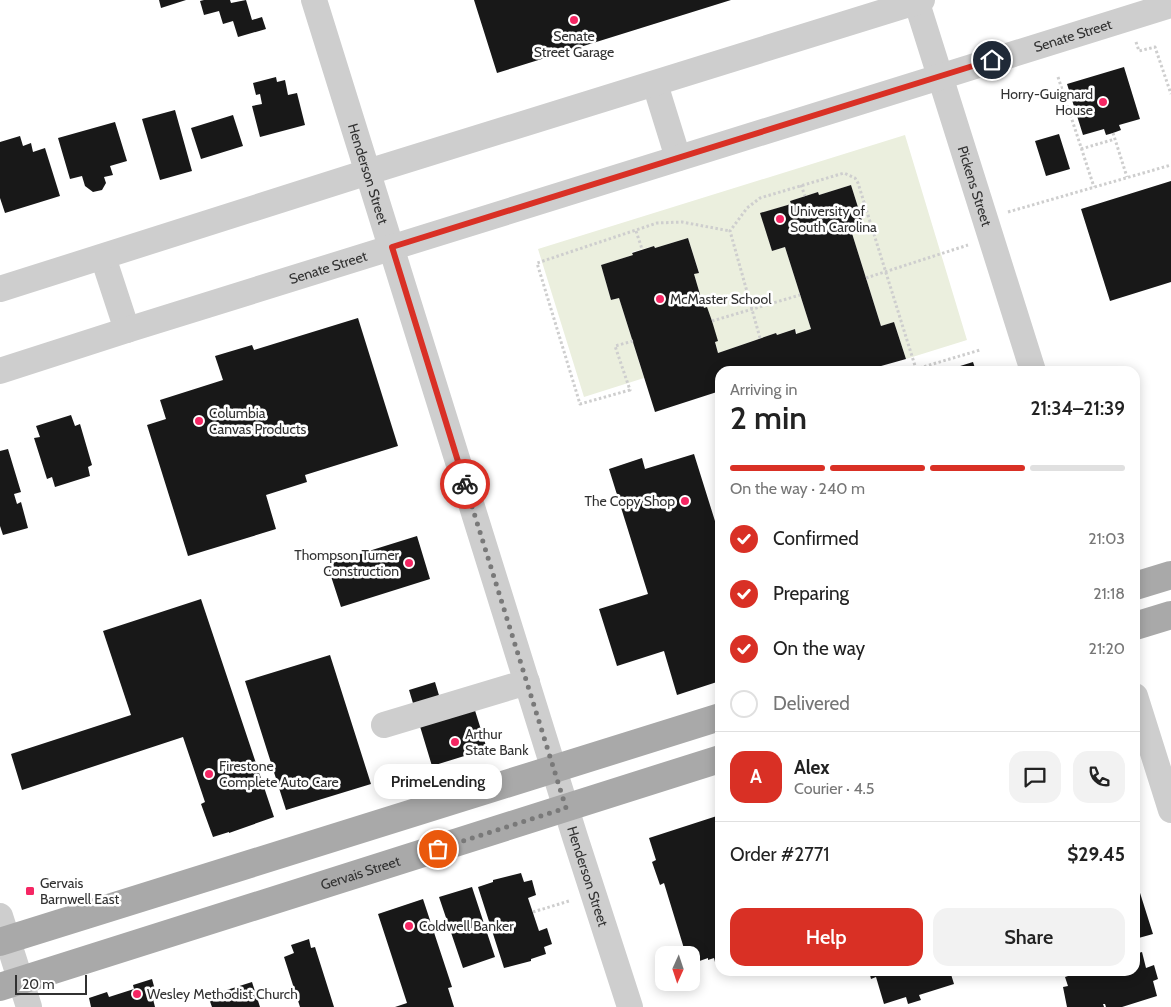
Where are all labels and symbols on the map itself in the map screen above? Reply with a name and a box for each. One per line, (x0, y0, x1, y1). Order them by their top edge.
marker: Senate Street Garage (568, 14, 580, 26)
street label: Senate Street (1032, 15, 1114, 56)
place label: Senate Street Garage (534, 27, 614, 61)
pin (971, 39, 1013, 81)
place label: Horry-Guignard House (1001, 85, 1093, 119)
marker: Horry-Guignard House (1097, 96, 1109, 108)
street label: Henderson Street (344, 121, 392, 227)
street label: Pickens Street (954, 144, 996, 229)
place label: University of South Carolina (790, 202, 877, 236)
marker: University of South Carolina (774, 213, 786, 225)
street label: Senate Street (287, 247, 370, 288)
place label: McMaster School (670, 290, 772, 308)
marker: McMaster School (654, 293, 666, 305)
place label: Columbia Canvas Products (209, 404, 306, 438)
marker: Columbia Canvas Products (193, 415, 205, 427)
courier (440, 459, 490, 509)
place label: The Copy Shop (585, 492, 675, 510)
marker: The Copy Shop (679, 495, 691, 507)
place label: Thompson Turner Construction (294, 546, 400, 580)
marker: Thompson Turner Construction (403, 557, 415, 569)
place label: Arthur State Bank (465, 725, 529, 759)
marker: Arthur State Bank (449, 736, 461, 748)
place label: Firestone Complete Auto Care (219, 757, 339, 791)
callout: PrimeLending (374, 764, 502, 799)
marker: Firestone Complete Auto Care (203, 768, 215, 780)
street label: Henderson Street (563, 824, 612, 929)
pin (417, 828, 459, 870)
street label: Gervais Street (318, 852, 403, 894)
place label: Gervais Barnwell East (40, 874, 119, 908)
marker: Gervais Barnwell East (24, 885, 36, 897)
place label: Coldwell Banker (419, 917, 514, 935)
marker: Coldwell Banker (403, 920, 415, 932)
north arrow (655, 946, 700, 991)
scale bar (15, 972, 88, 995)
place label: Wesley Methodist Church (147, 985, 298, 1003)
marker: Wesley Methodist Church (131, 988, 143, 1000)

